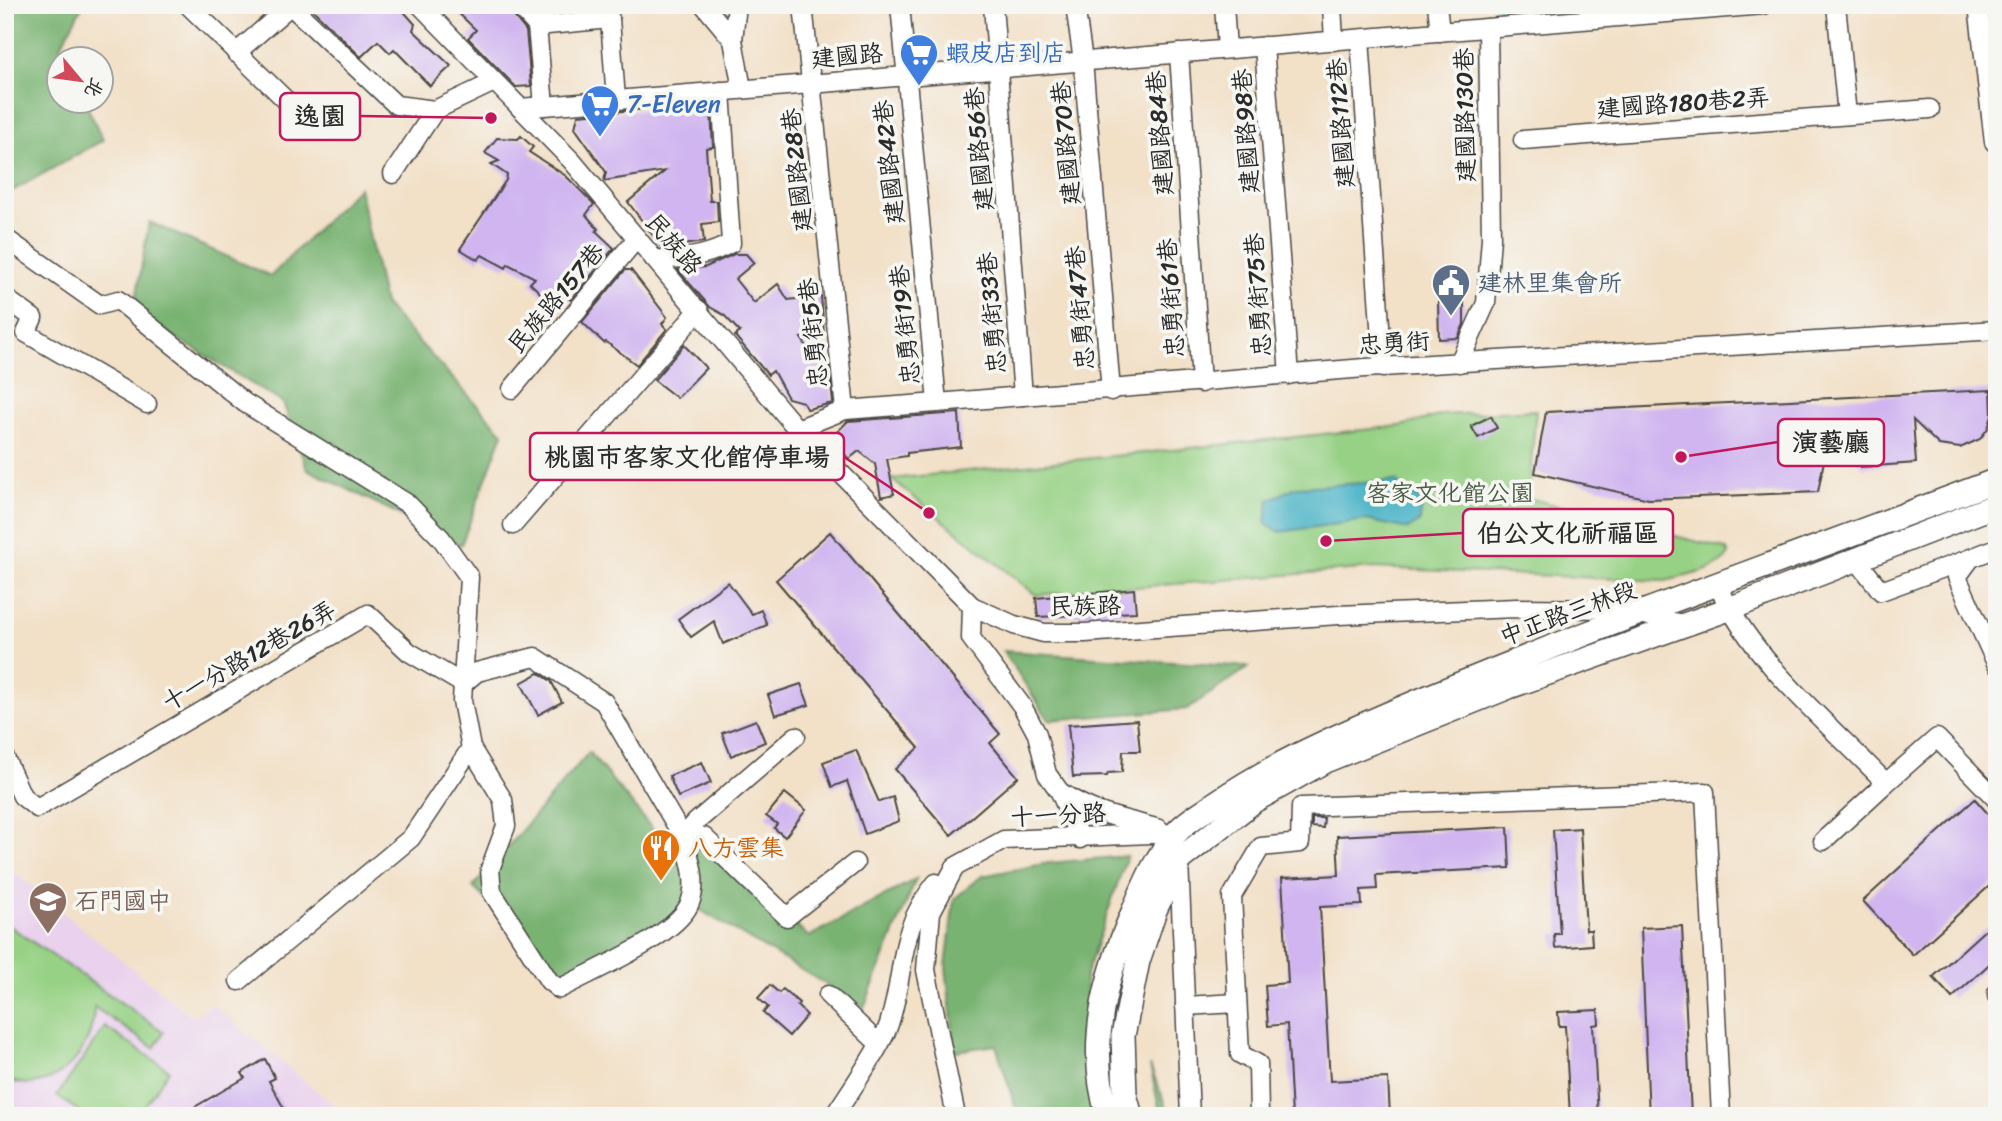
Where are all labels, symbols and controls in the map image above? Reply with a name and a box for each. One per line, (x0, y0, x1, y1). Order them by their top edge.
street label: 建國路 (809, 32, 885, 80)
supermarket icon: 蝦皮店到店 (898, 32, 940, 87)
place label: 蝦皮店到店 (946, 32, 1066, 74)
north arrow (46, 46, 116, 116)
street label: 建國路130巷 (1443, 47, 1487, 183)
street label: 建國路112巷 (1316, 56, 1366, 190)
street label: 建國路98巷 (1221, 67, 1271, 195)
street label: 建國路84巷 (1135, 69, 1185, 197)
text: 北 (75, 72, 113, 104)
street label: 建國路180巷2弄 (1595, 76, 1771, 130)
street label: 建國路70巷 (1040, 79, 1092, 207)
supermarket icon: 7-Eleven (579, 83, 621, 138)
place label: 7-Eleven (627, 83, 721, 125)
street label: 建國路56巷 (953, 85, 1005, 213)
callout: 逸園 (280, 93, 360, 140)
text: 逸園 (294, 93, 346, 139)
street label: 建國路42巷 (862, 98, 916, 226)
street label: 建國路28巷 (770, 106, 824, 234)
street label: 民族路 (635, 203, 713, 285)
street label: 忠勇街75巷 (1233, 231, 1283, 359)
street label: 民族路157巷 (497, 233, 615, 363)
street label: 忠勇街61巷 (1146, 237, 1196, 359)
street label: 忠勇街47巷 (1054, 244, 1106, 372)
street label: 忠勇街33巷 (966, 250, 1018, 376)
public building icon: 建林里集會所 (1430, 262, 1472, 317)
place label: 建林里集會所 (1478, 262, 1622, 304)
street label: 忠勇街19巷 (878, 263, 932, 387)
street label: 忠勇街5巷 (786, 276, 840, 390)
street label: 忠勇街 (1357, 320, 1431, 366)
callout: 演藝廳 (1778, 419, 1884, 466)
text: 演藝廳 (1792, 419, 1870, 465)
callout: 桃園市客家文化館停車場 (530, 433, 844, 480)
text: 桃園市客家文化館停車場 (544, 434, 830, 480)
park label: 客家文化館公園 (1366, 472, 1534, 514)
callout: 伯公文化祈福區 (1463, 509, 1673, 556)
text: 伯公文化祈福區 (1477, 510, 1659, 556)
street label: 中正路三林段 (1493, 569, 1643, 657)
street label: 民族路 (1049, 584, 1121, 628)
street label: 十一分路12巷26弄 (154, 589, 344, 723)
street label: 十一分路 (1009, 792, 1107, 838)
restaurant icon: 八方雲集 (640, 827, 682, 882)
place label: 八方雲集 (688, 827, 784, 869)
school or university icon: 石門國中 (27, 880, 69, 935)
place label: 石門國中 (75, 880, 171, 922)

